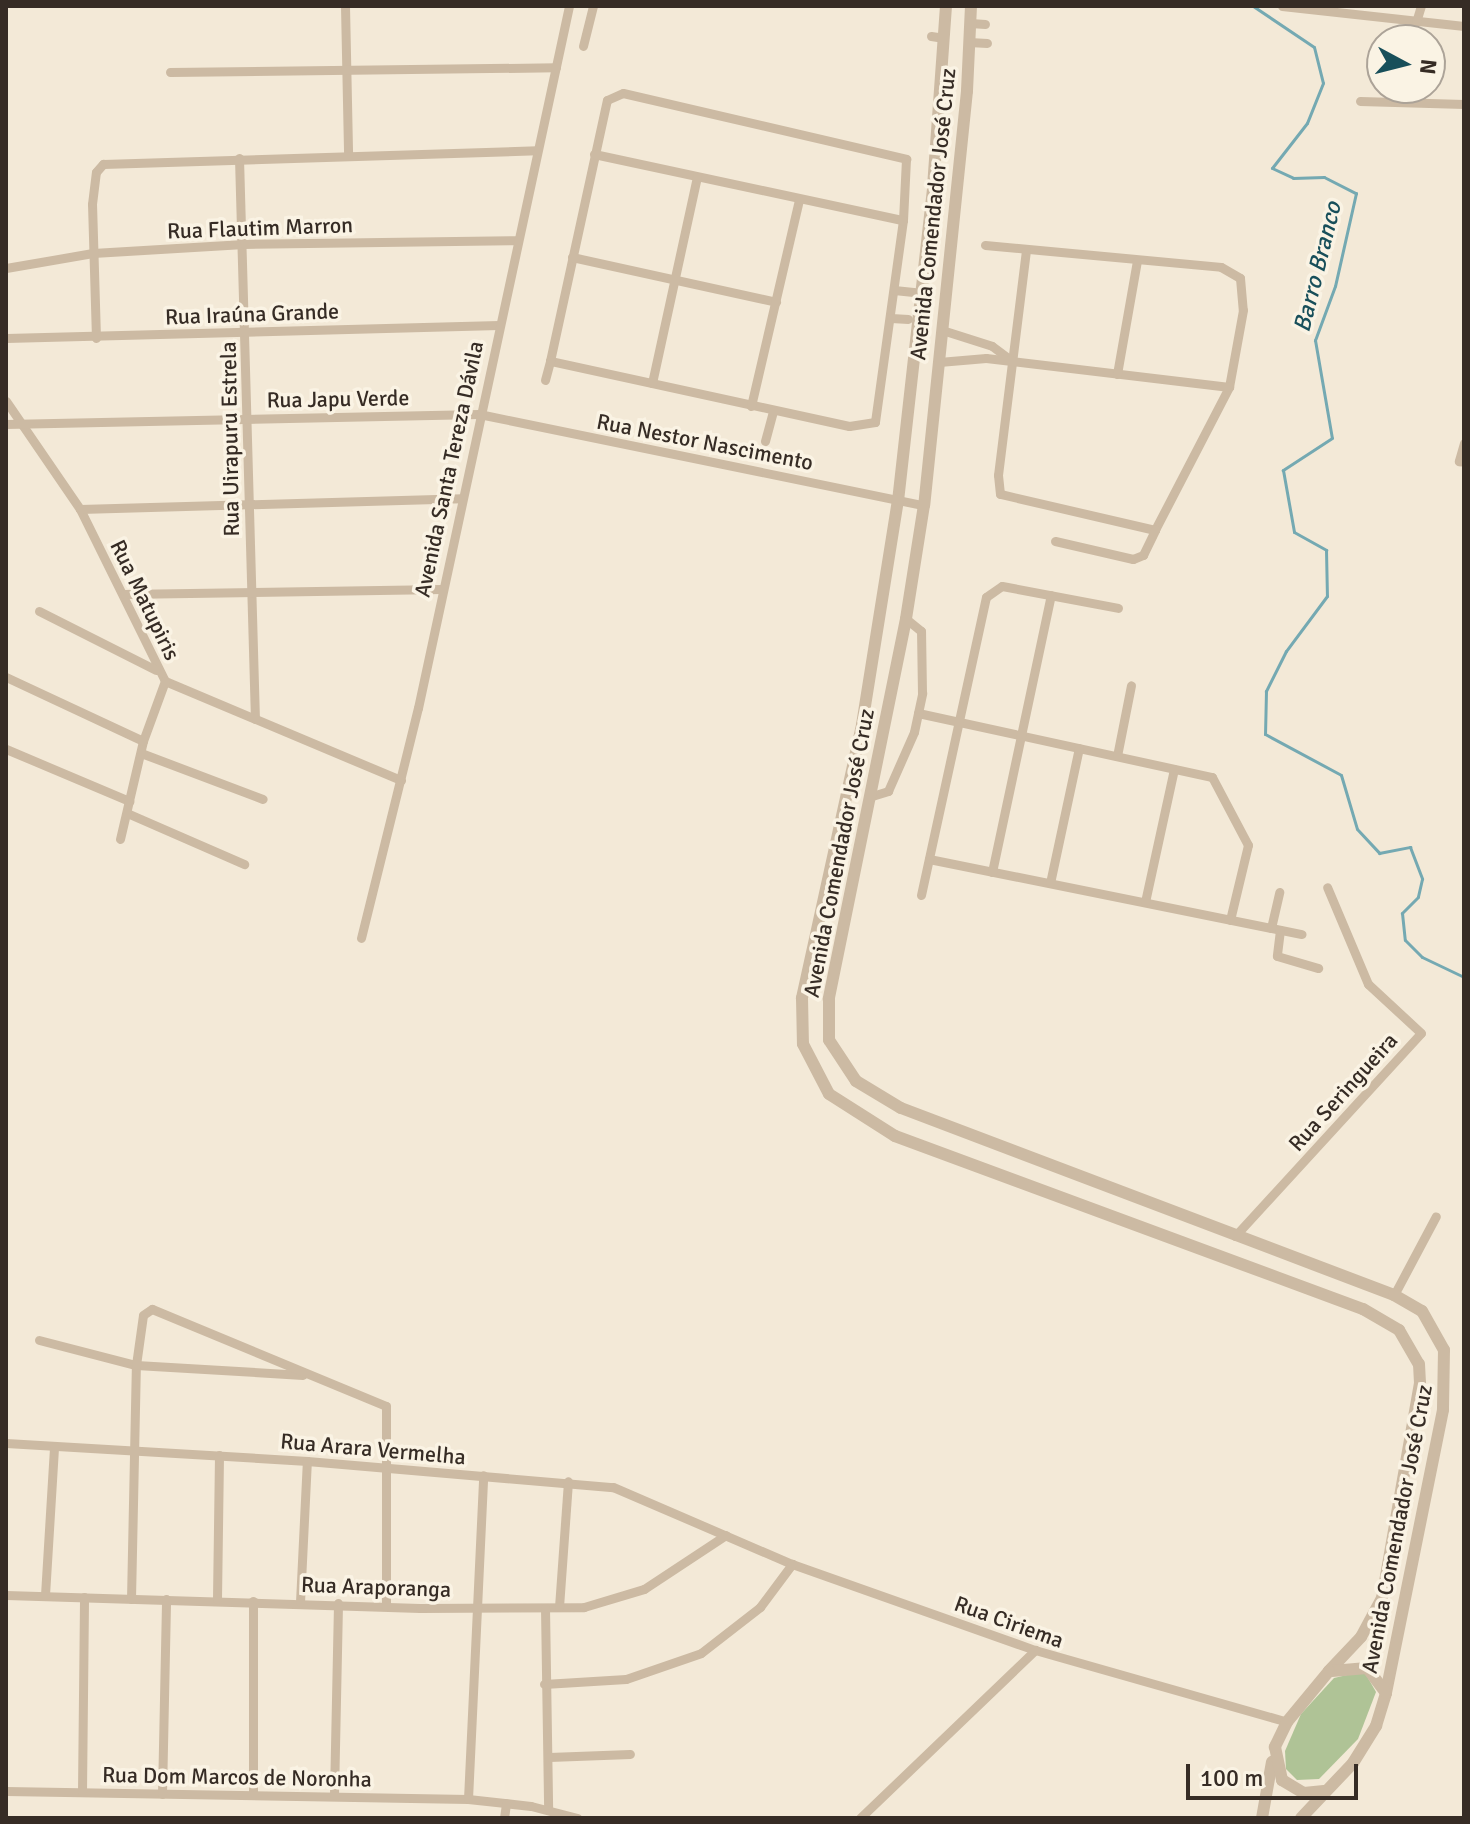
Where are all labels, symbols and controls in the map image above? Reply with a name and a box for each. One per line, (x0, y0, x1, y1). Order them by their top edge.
north arrow (1366, 24, 1446, 104)
text: N (1414, 57, 1443, 76)
street label: Avenida Comendador José Cruz (905, 67, 961, 361)
water label: Barro Branco (1288, 199, 1348, 335)
street label: Rua Flautim Marron (166, 212, 354, 244)
street label: Rua Iraúna Grande (164, 298, 340, 330)
street label: Avenida Santa Tereza Dávila (409, 338, 489, 600)
street label: Rua Uirapuru Estrela (215, 341, 245, 537)
street label: Rua Japu Verde (266, 385, 410, 413)
street label: Rua Nestor Nascimento (595, 408, 815, 476)
street label: Rua Matupiris (104, 535, 186, 665)
street label: Avenida Comendador José Cruz (798, 706, 880, 1000)
street label: Rua Seringueira (1283, 1027, 1403, 1157)
street label: Avenida Comendador José Cruz (1356, 1382, 1438, 1676)
street label: Rua Arara Vermelha (279, 1428, 467, 1470)
street label: Rua Araporanga (300, 1571, 452, 1603)
street label: Rua Ciriema (951, 1590, 1067, 1654)
scale bar (1190, 1748, 1362, 1798)
street label: Rua Dom Marcos de Noronha (102, 1761, 372, 1793)
text: 100 m (1200, 1763, 1263, 1793)

